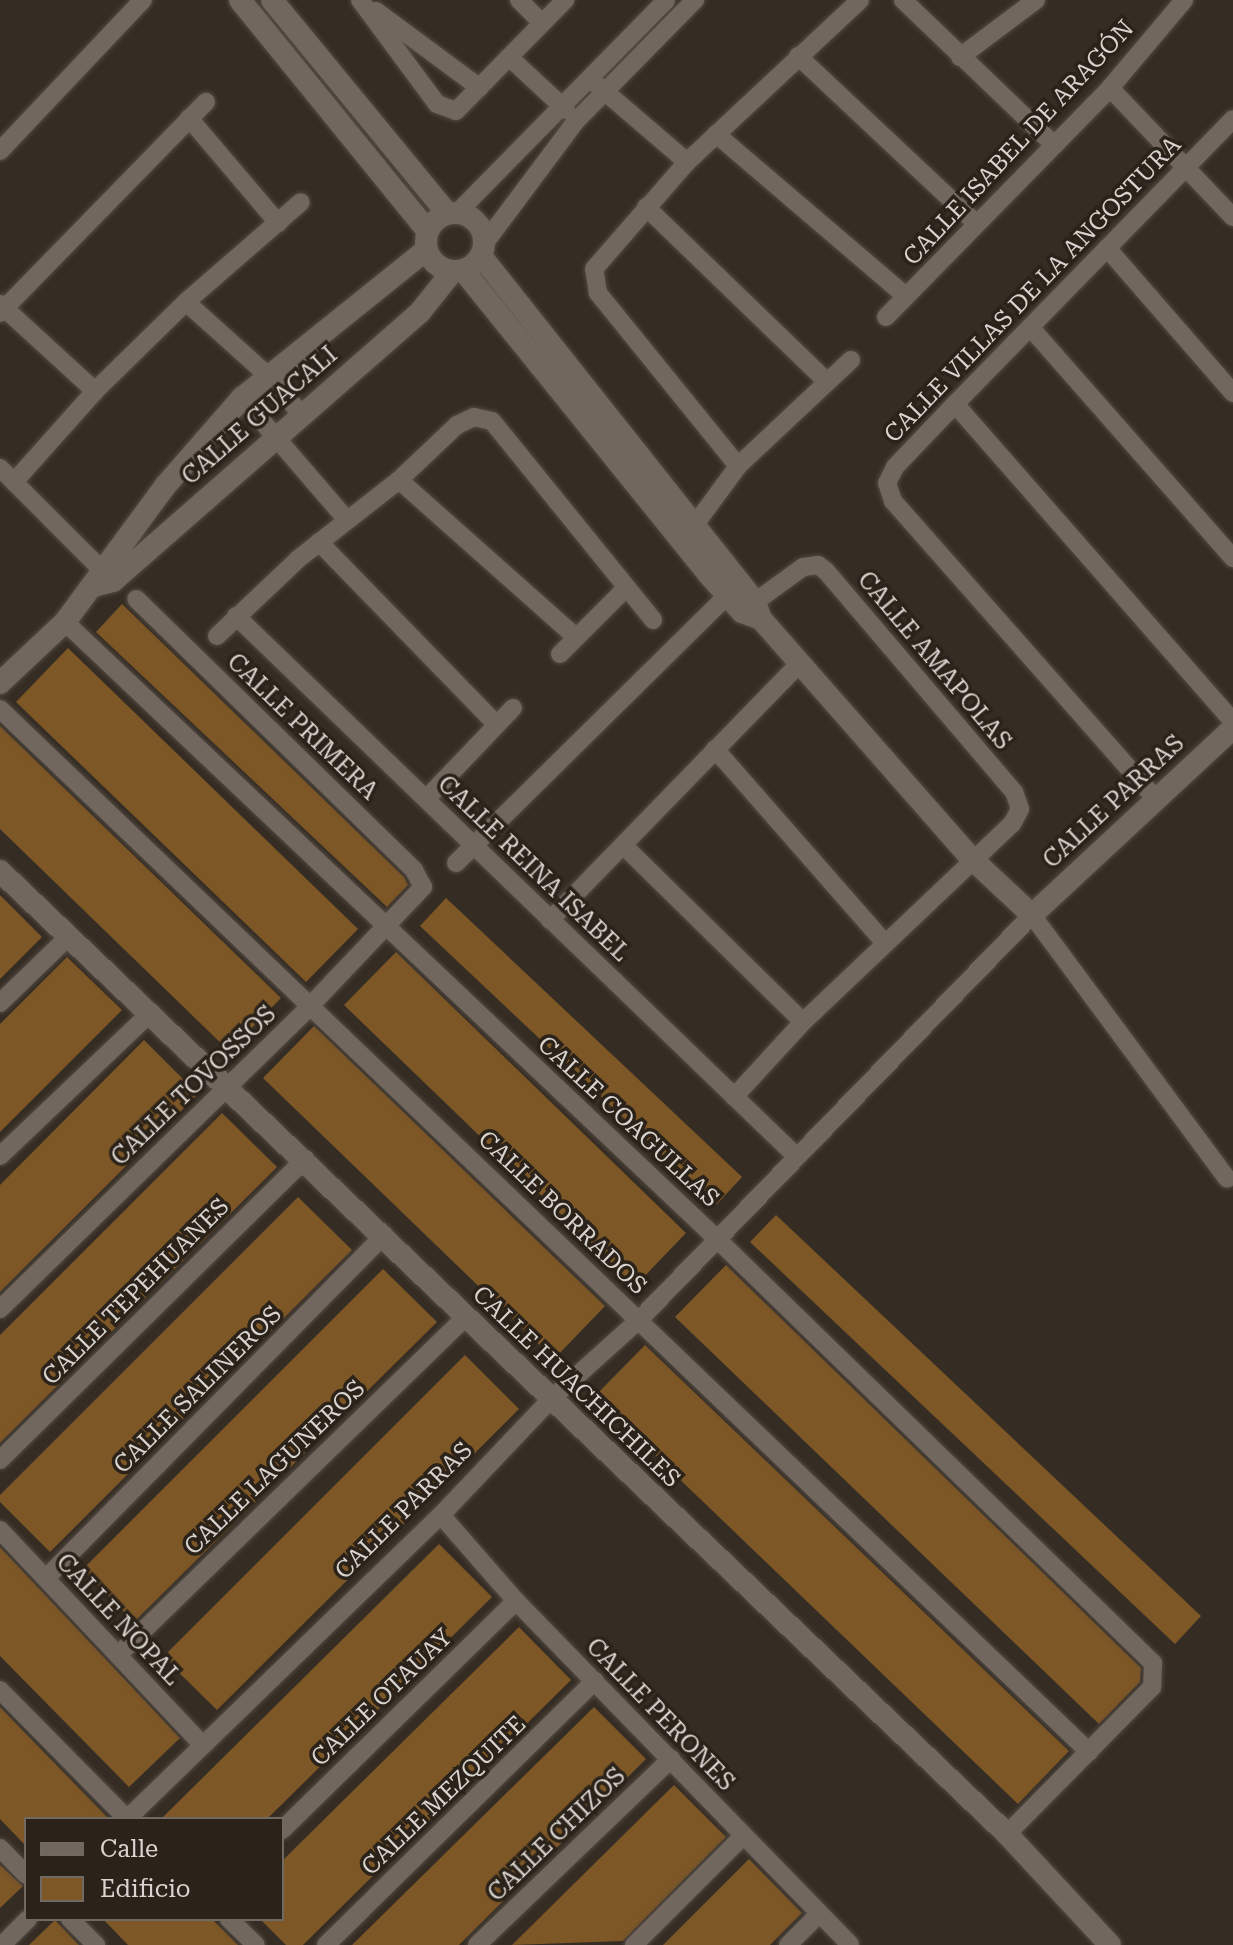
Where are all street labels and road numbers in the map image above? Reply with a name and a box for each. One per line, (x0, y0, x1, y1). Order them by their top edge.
street label: CALLE ISABEL DE ARAGÓN (898, 14, 1140, 272)
street label: CALLE VILLAS DE LA ANGOSTURA (879, 131, 1187, 449)
street label: CALLE GUACALI (176, 341, 344, 491)
street label: CALLE AMAPOLAS (851, 566, 1017, 756)
street label: CALLE PRIMERA (221, 648, 383, 806)
street label: CALLE PARRAS (1038, 729, 1190, 875)
street label: CALLE REINA ISABEL (431, 770, 635, 968)
street label: CALLE TOVOSSOS (106, 1000, 282, 1172)
street label: CALLE COAGULLAS (531, 1031, 725, 1213)
street label: CALLE BORRADOS (472, 1125, 652, 1301)
street label: CALLE TEPEHUANES (37, 1193, 235, 1391)
street label: CALLE HUACHICHILES (466, 1280, 686, 1494)
street label: CALLE SALINEROS (108, 1300, 288, 1480)
street label: CALLE LAGUNEROS (179, 1374, 371, 1562)
street label: CALLE PARRAS (329, 1436, 479, 1586)
street label: CALLE NOPAL (50, 1548, 186, 1692)
street label: CALLE OTAUAY (305, 1623, 459, 1773)
street label: CALLE PERONES (580, 1633, 740, 1797)
street label: CALLE MEZQUITE (356, 1710, 532, 1882)
street label: CALLE CHIZOS (482, 1762, 632, 1908)

